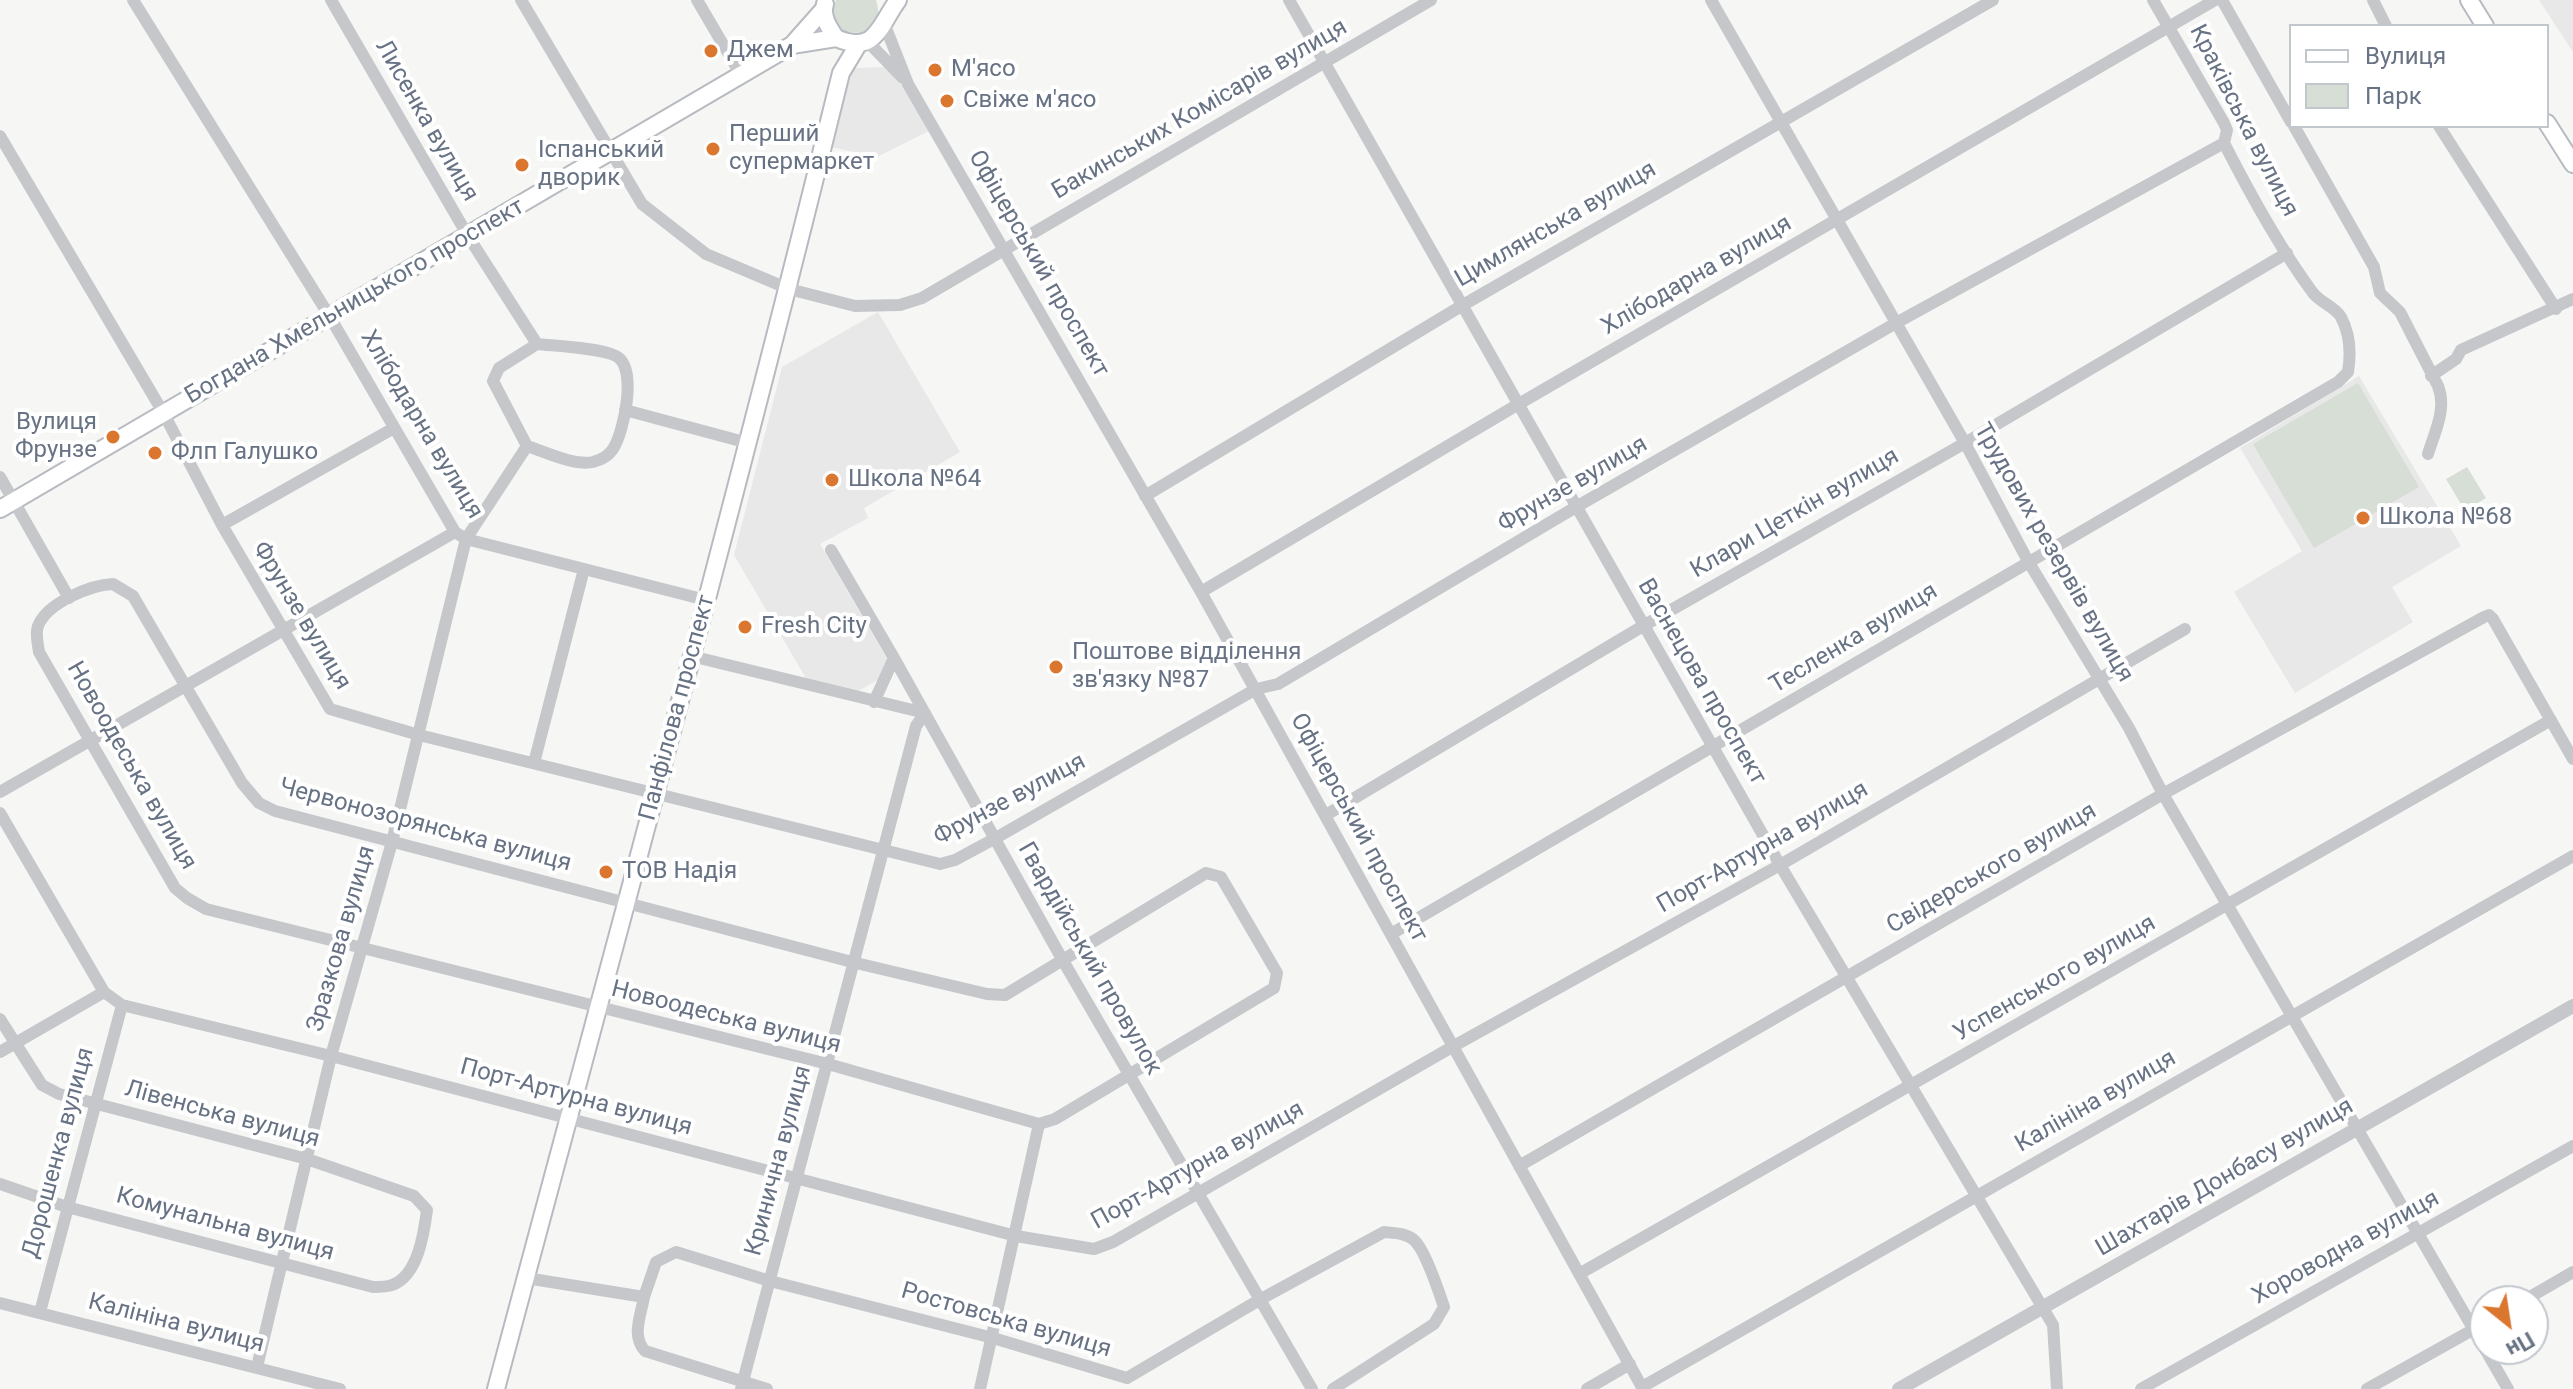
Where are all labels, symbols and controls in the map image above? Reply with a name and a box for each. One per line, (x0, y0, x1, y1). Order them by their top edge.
street label: Бакинських Комісарів вулиця (1047, 14, 1353, 206)
street label: Краківська вулиця (2182, 20, 2304, 222)
legend (2289, 24, 2549, 128)
street label: Лисенка вулиця (368, 35, 484, 207)
place label: Джем (727, 37, 794, 65)
marker: Джем (702, 42, 720, 60)
text: Вулиця (2365, 42, 2446, 70)
place label: М'ясо (951, 56, 1016, 84)
marker: М'ясо (926, 61, 944, 79)
text: Парк (2365, 82, 2422, 110)
place label: Свіже м'ясо (963, 87, 1096, 115)
marker: Свіже м'ясо (938, 92, 956, 110)
place label: Перший супермаркет (729, 121, 874, 177)
place label: Іспанський дворик (538, 137, 664, 193)
marker: Перший супермаркет (704, 140, 722, 158)
street label: Офіцерський проспект (961, 145, 1115, 383)
marker: Іспанський дворик (513, 156, 531, 174)
street label: Цимлянська вулиця (1450, 156, 1662, 294)
street label: Богдана Хмельницького проспект (180, 193, 530, 411)
street label: Хлібодарна вулиця (1597, 210, 1797, 342)
street label: Хлібодарна вулиця (353, 326, 489, 524)
place label: Вулиця Фрунзе (15, 409, 97, 465)
street label: Трудових резервів вулиця (1967, 418, 2139, 688)
marker: Вулиця Фрунзе (104, 428, 122, 446)
street label: Фрунзе вулиця (1493, 431, 1653, 539)
place label: Флп Галушко (171, 439, 318, 467)
street label: Клари Цеткін вулиця (1686, 443, 1904, 585)
marker: Флп Галушко (146, 444, 164, 462)
place label: Школа №64 (848, 466, 981, 494)
marker: Школа №64 (823, 471, 841, 489)
place label: Школа №68 (2379, 504, 2512, 532)
marker: Школа №68 (2354, 509, 2372, 527)
street label: Фрунзе вулиця (245, 537, 357, 695)
street label: Васнецова проспект (1630, 574, 1772, 790)
street label: Тесленка вулиця (1765, 578, 1943, 700)
street label: Панфілова проспект (634, 592, 722, 824)
place label: Fresh City (761, 613, 867, 641)
marker: Fresh City (736, 618, 754, 636)
place label: Поштове відділення зв'язку №87 (1072, 639, 1301, 695)
street label: Новоодеська вулиця (60, 657, 202, 875)
marker: Поштове відділення зв'язку №87 (1047, 658, 1065, 676)
street label: Офіцерський проспект (1283, 709, 1433, 947)
street label: Фрунзе вулиця (929, 748, 1091, 852)
street label: Червонозорянська вулиця (276, 773, 574, 879)
street label: Порт-Артурна вулиця (1652, 776, 1874, 920)
street label: Свідерського вулиця (1882, 797, 2102, 941)
street label: Гвардійський провулок (1011, 838, 1167, 1080)
street label: Зразкова вулиця (302, 843, 382, 1035)
place label: ТОВ Надія (622, 858, 737, 886)
marker: ТОВ Надія (597, 863, 615, 881)
street label: Успенського вулиця (1949, 909, 2161, 1049)
street label: Новоодеська вулиця (608, 976, 844, 1060)
street label: Калініна вулиця (2011, 1044, 2181, 1160)
street label: Дорошенка вулиця (17, 1045, 101, 1261)
street label: Порт-Артурна вулиця (457, 1053, 695, 1143)
street label: Кринична вулиця (740, 1063, 818, 1259)
street label: Лівенська вулиця (121, 1075, 323, 1155)
street label: Шахтарів Донбасу вулиця (2091, 1092, 2359, 1264)
street label: Порт-Артурна вулиця (1087, 1096, 1309, 1236)
street label: Комунальна вулиця (113, 1182, 337, 1268)
street label: Хороводна вулиця (2247, 1185, 2445, 1311)
street label: Ростовська вулиця (898, 1277, 1114, 1365)
north arrow (2469, 1285, 2549, 1365)
street label: Калініна вулиця (85, 1288, 267, 1360)
text: Пн (2502, 1327, 2539, 1362)

